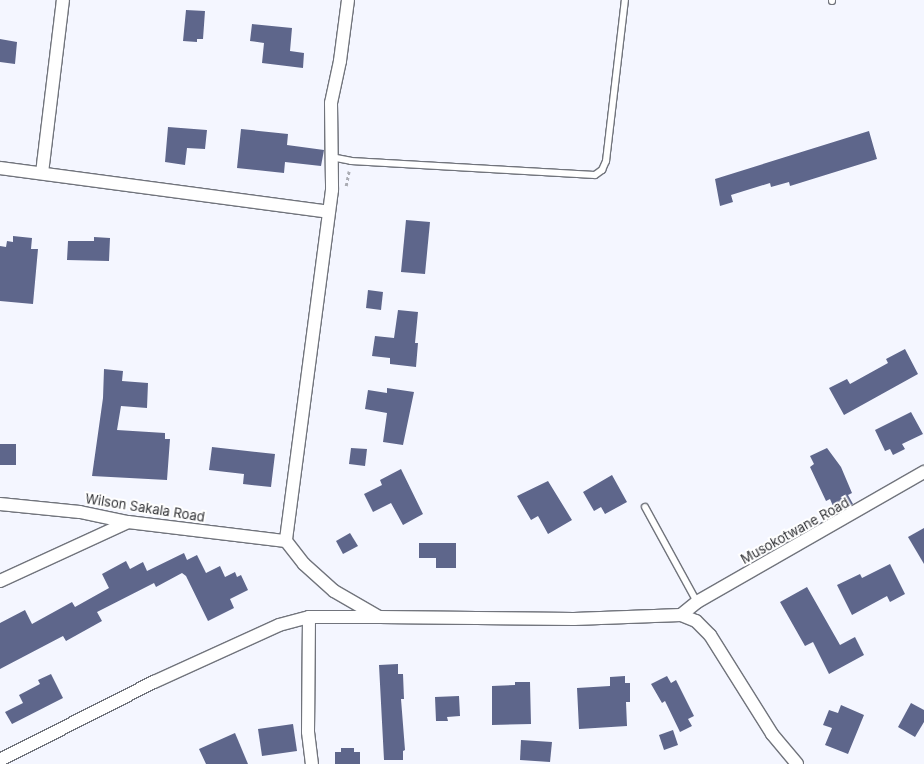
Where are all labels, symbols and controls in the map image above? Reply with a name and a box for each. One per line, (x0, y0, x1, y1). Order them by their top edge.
street label: Wilson Sakala Road (84, 491, 206, 525)
street label: Musokotwane Road (738, 495, 852, 567)

